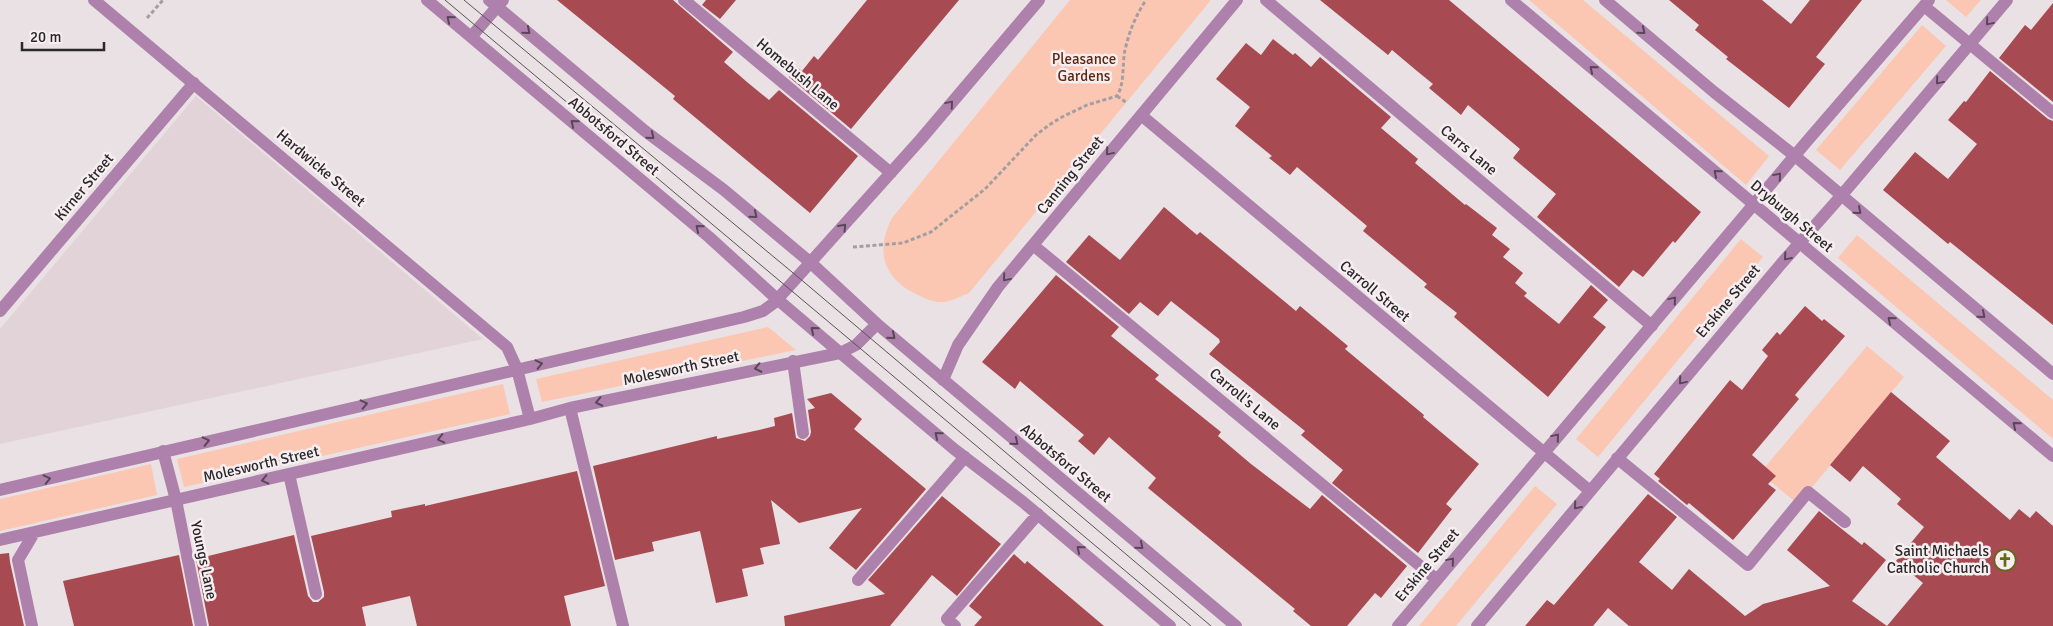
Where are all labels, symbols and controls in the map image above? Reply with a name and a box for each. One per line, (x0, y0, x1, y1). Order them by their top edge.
one-way arrow (447, 16, 456, 24)
one-way arrow (1986, 16, 1994, 25)
scale bar (22, 20, 105, 52)
one-way arrow (521, 26, 530, 35)
one-way arrow (1637, 26, 1646, 35)
text: 20 m (30, 28, 61, 46)
street label: Homebush Lane (753, 34, 843, 114)
park label: Pleasance Gardens (1052, 50, 1116, 85)
one-way arrow (1589, 65, 1598, 74)
one-way arrow (1935, 76, 1944, 85)
street label: Abbotsford Street (565, 93, 663, 179)
one-way arrow (945, 101, 954, 110)
one-way arrow (571, 120, 580, 129)
street label: Carrs Lane (1437, 121, 1501, 179)
street label: Hardwicke Street (273, 126, 369, 210)
one-way arrow (645, 130, 654, 138)
street label: Canning Street (1033, 132, 1107, 218)
one-way arrow (1106, 147, 1115, 156)
street label: Kirner Street (51, 150, 117, 224)
one-way arrow (1713, 170, 1722, 179)
one-way arrow (1772, 173, 1781, 182)
street label: Dryburgh Street (1747, 176, 1837, 256)
one-way arrow (1853, 205, 1862, 214)
one-way arrow (748, 209, 757, 218)
one-way arrow (838, 223, 847, 232)
one-way arrow (695, 225, 704, 234)
one-way arrow (1783, 252, 1792, 261)
street label: Carroll Street (1336, 256, 1414, 326)
street label: Erskine Street (1692, 261, 1764, 341)
one-way arrow (1003, 272, 1012, 281)
one-way arrow (1667, 297, 1676, 306)
one-way arrow (1977, 310, 1986, 319)
one-way arrow (1888, 317, 1897, 326)
one-way arrow (810, 327, 819, 336)
one-way arrow (886, 331, 895, 340)
street label: Molesworth Street (621, 347, 741, 389)
one-way arrow (535, 359, 544, 370)
one-way arrow (753, 363, 762, 373)
street label: Carroll's Lane (1206, 364, 1284, 434)
one-way arrow (1679, 376, 1688, 385)
one-way arrow (594, 396, 603, 407)
one-way arrow (359, 399, 368, 410)
street label: Abbotsford Street (1017, 420, 1115, 506)
one-way arrow (2012, 422, 2021, 431)
one-way arrow (436, 433, 445, 444)
one-way arrow (935, 433, 944, 441)
one-way arrow (1551, 434, 1560, 443)
one-way arrow (201, 436, 210, 447)
one-way arrow (1010, 436, 1019, 445)
street label: Molesworth Street (201, 442, 321, 486)
one-way arrow (43, 474, 52, 485)
one-way arrow (261, 474, 270, 485)
one-way arrow (1574, 500, 1583, 509)
street label: Youngs Lane (187, 519, 221, 601)
street label: Erskine Street (1391, 525, 1463, 605)
one-way arrow (1134, 540, 1143, 549)
place label: Saint Michaels Catholic Church (1887, 542, 1989, 577)
one-way arrow (1076, 546, 1085, 555)
church icon: Saint Michaels Catholic Church (1993, 548, 2017, 572)
one-way arrow (1446, 558, 1455, 567)

